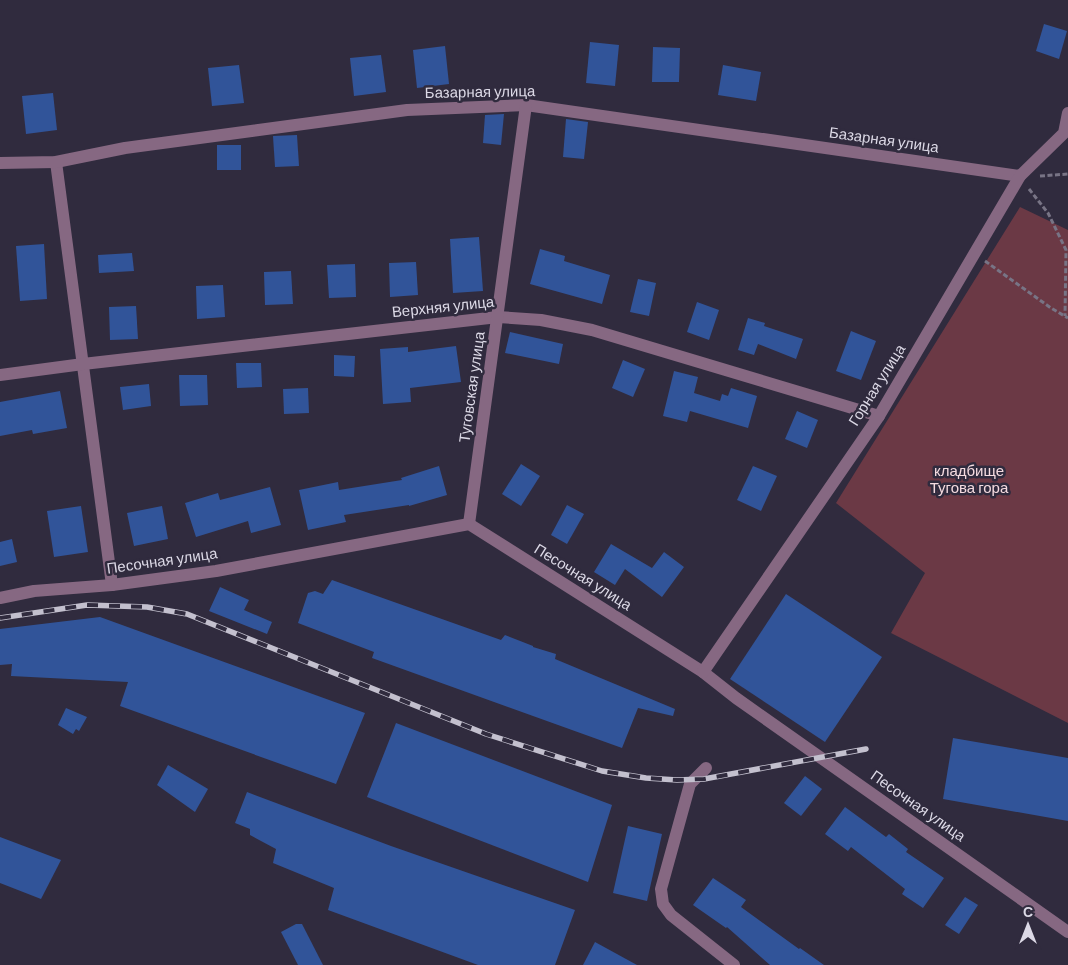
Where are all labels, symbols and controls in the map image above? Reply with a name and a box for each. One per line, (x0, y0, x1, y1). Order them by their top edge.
street label: Базарная улица (425, 81, 536, 101)
street label: Базарная улица (828, 122, 941, 156)
street label: Верхняя улица (391, 292, 496, 320)
street label: Туговская улица (454, 329, 488, 444)
street label: Горная улица (844, 340, 909, 429)
park label: кладбище Тугова гора (930, 461, 1009, 496)
street label: Песочная улица (531, 539, 636, 614)
street label: Песочная улица (105, 543, 219, 577)
street label: Песочная улица (868, 766, 970, 845)
north arrow (1003, 900, 1053, 950)
text: С (1023, 903, 1033, 920)

